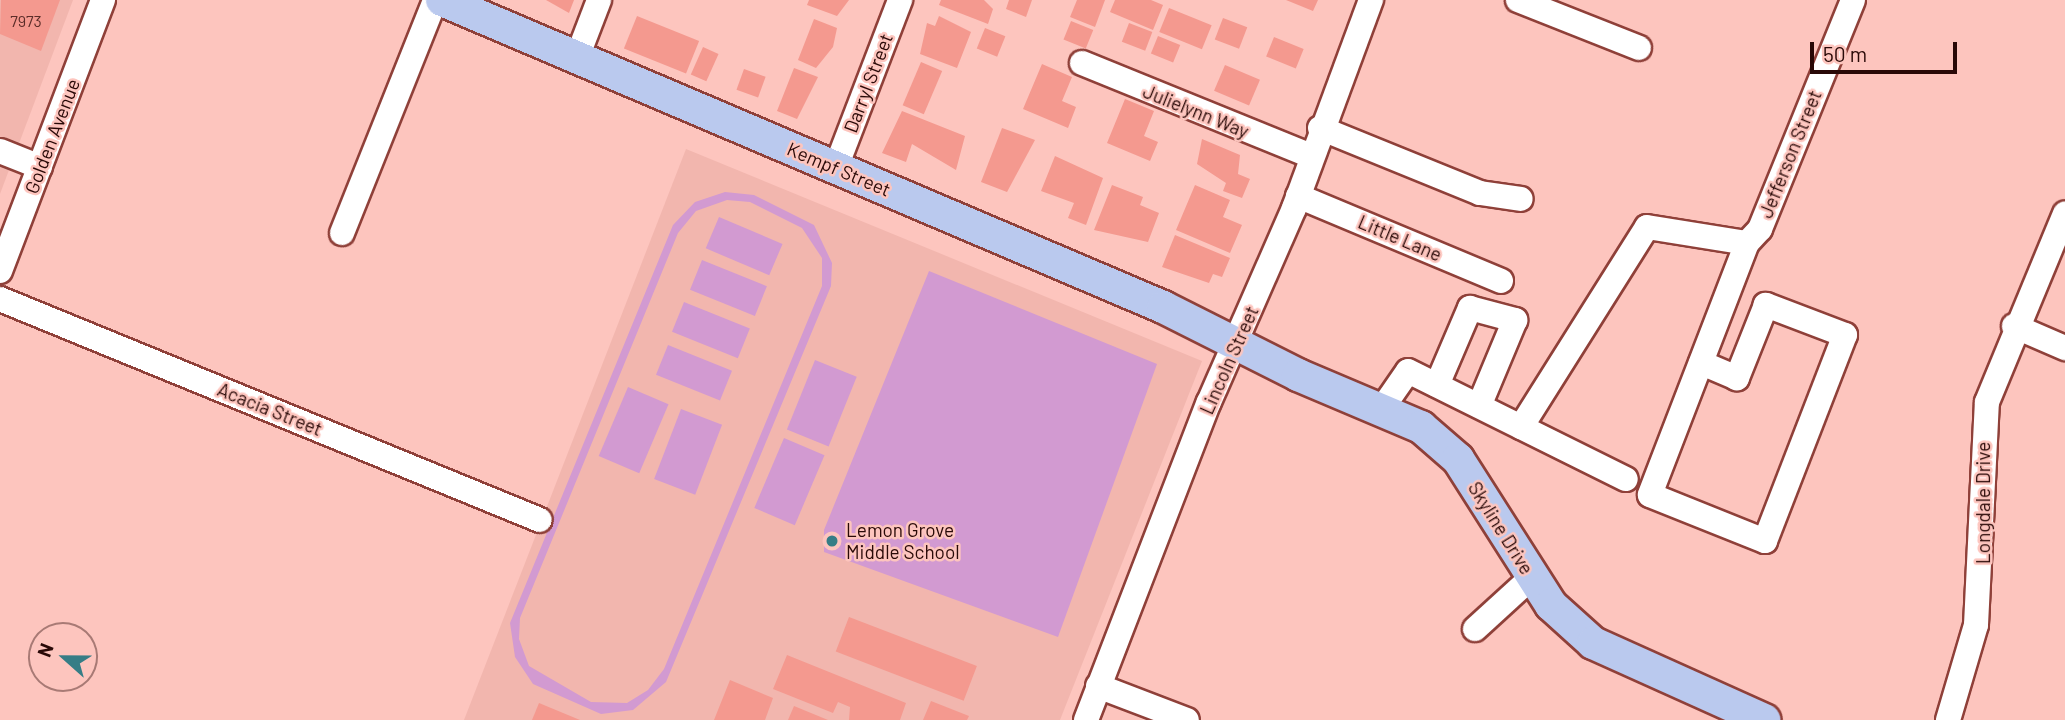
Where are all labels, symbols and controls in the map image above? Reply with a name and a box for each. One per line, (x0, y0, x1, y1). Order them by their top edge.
house number: 7973 (10, 11, 42, 31)
scale bar (1813, 28, 1960, 72)
street label: Darryl Street (839, 30, 897, 136)
text: 50 m (1823, 41, 1867, 66)
street label: Golden Avenue (20, 75, 84, 197)
street label: Julielynn Way (1140, 79, 1252, 143)
street label: Jefferson Street (1754, 87, 1826, 221)
street label: Kempf Street (784, 137, 894, 201)
street label: Little Lane (1355, 210, 1445, 266)
street label: Lincoln Street (1195, 302, 1263, 418)
street label: Acacia Street (214, 378, 326, 440)
street label: Longdale Drive (1972, 442, 1994, 564)
street label: Skyline Drive (1464, 477, 1538, 579)
place label: Lemon Grove Middle School (846, 519, 960, 563)
marker: Lemon Grove Middle School (824, 533, 840, 549)
north arrow (28, 622, 98, 692)
text: N (32, 640, 58, 660)

